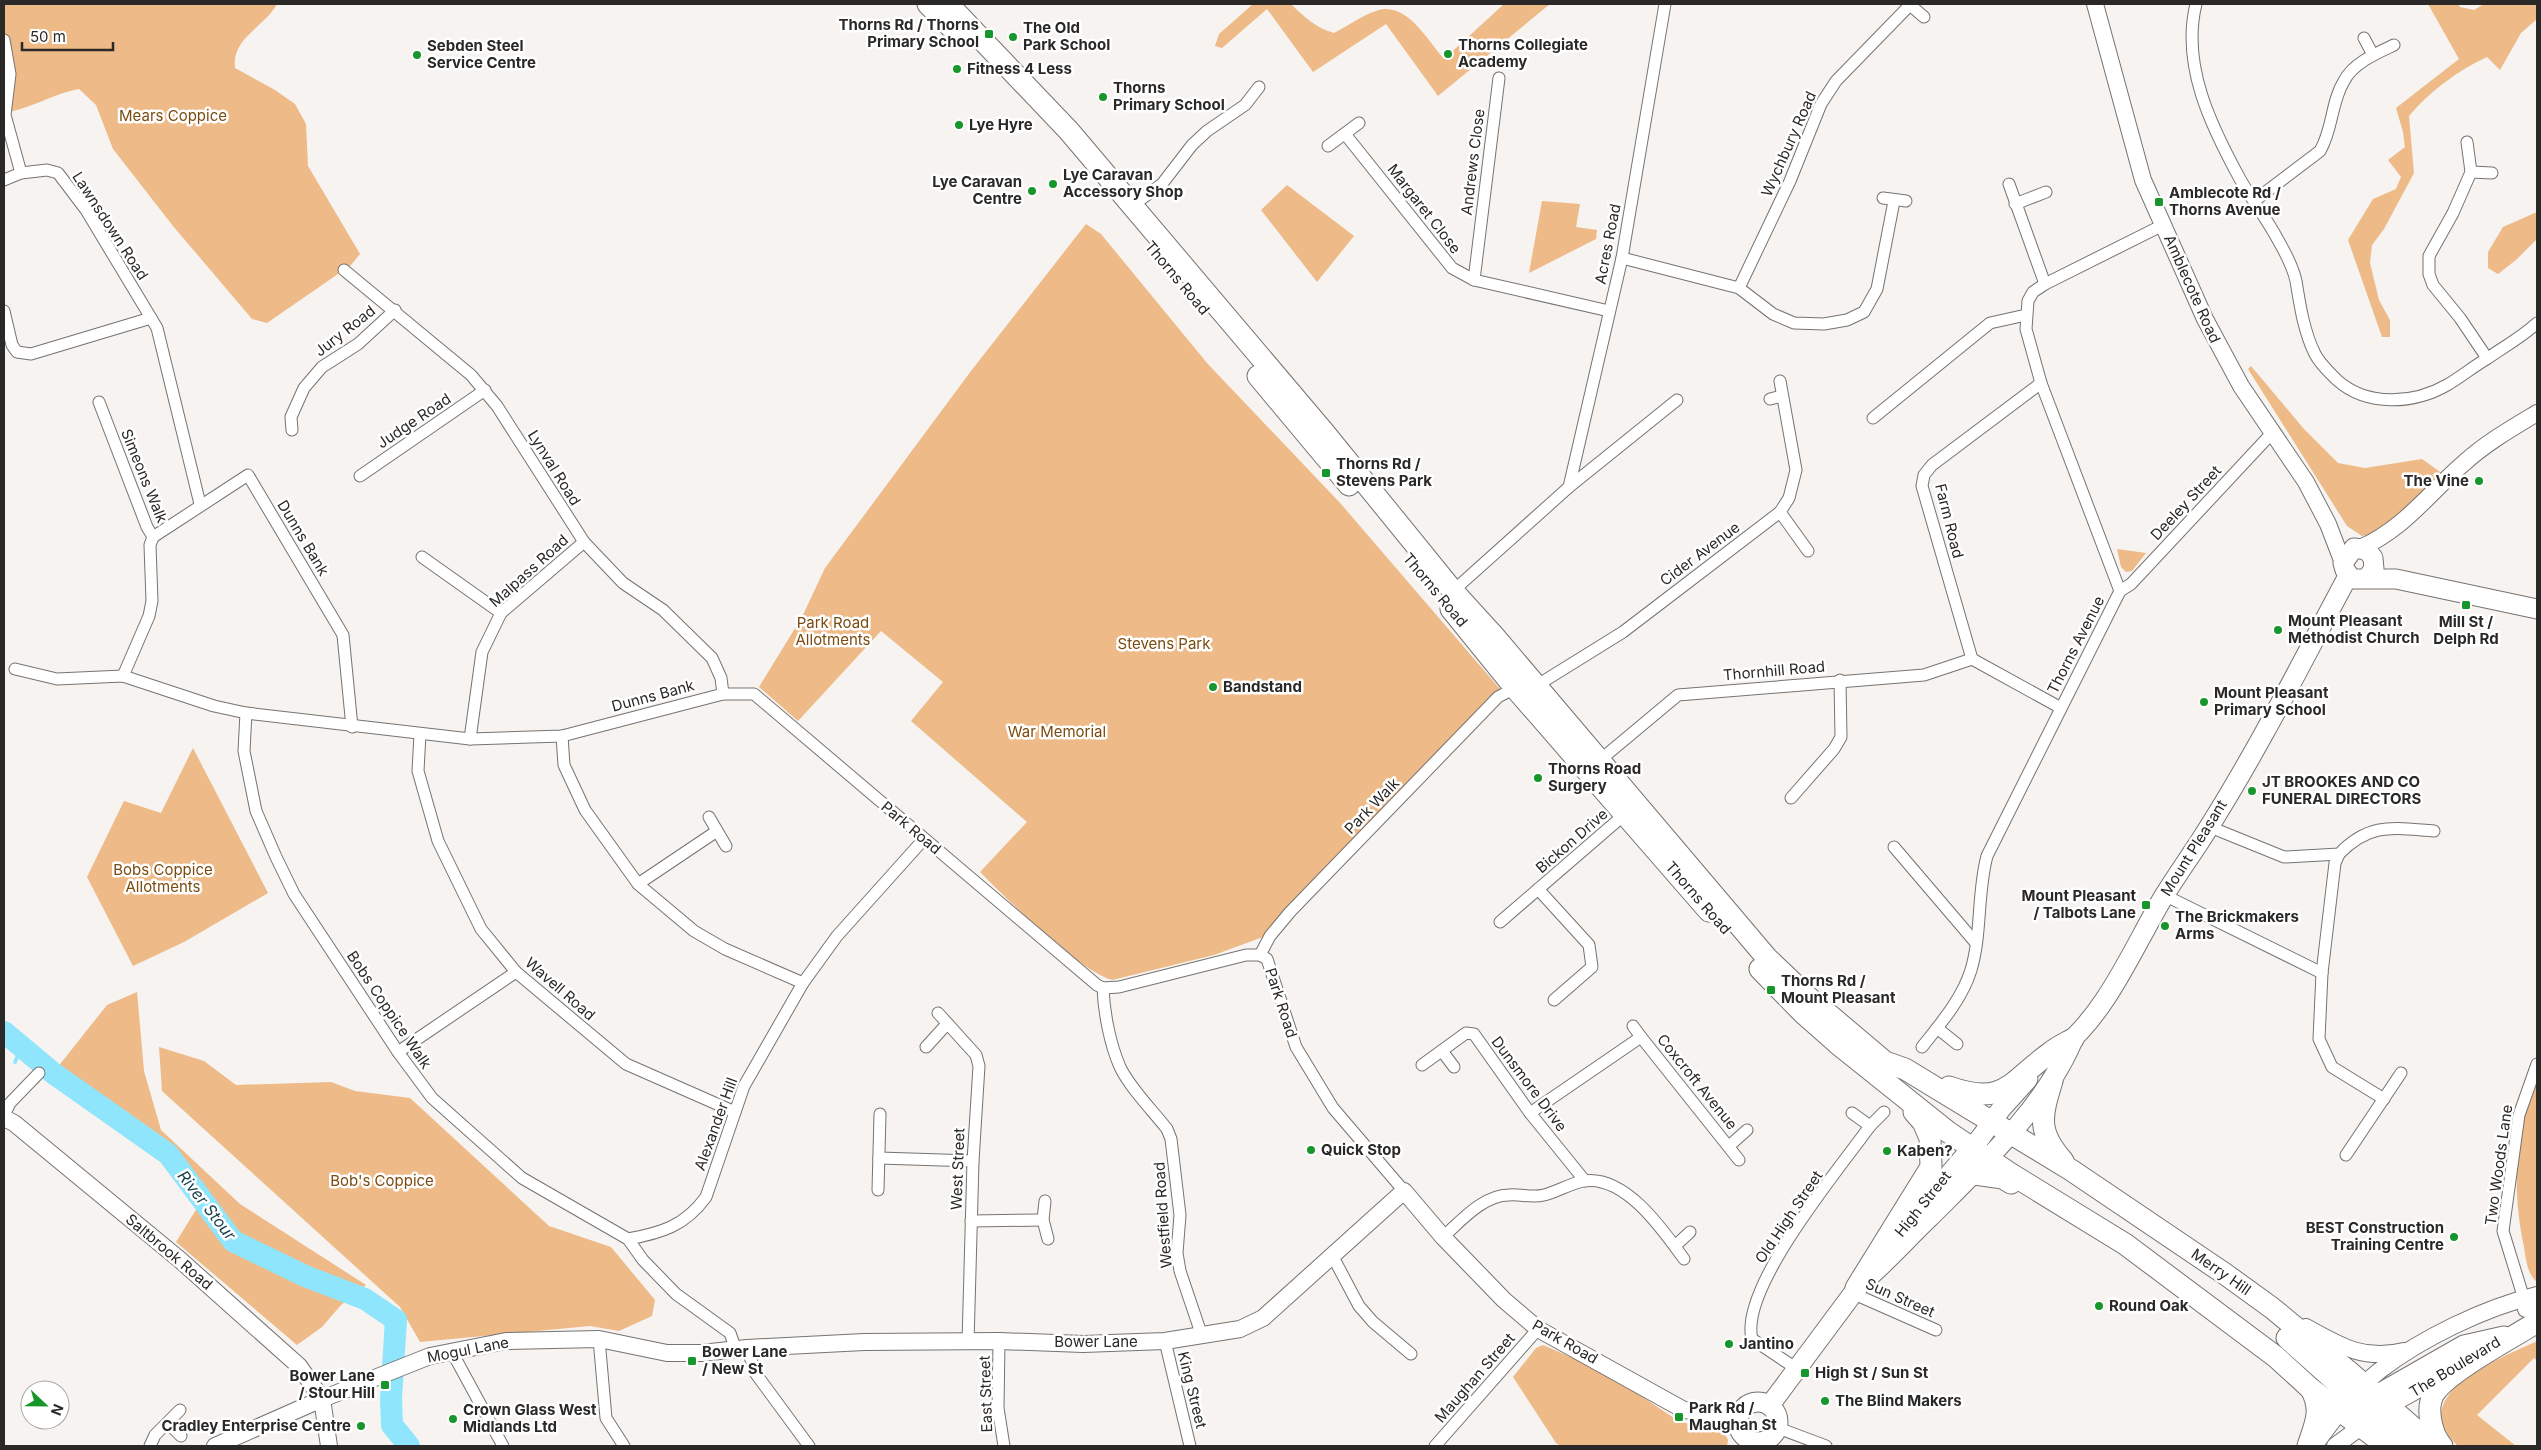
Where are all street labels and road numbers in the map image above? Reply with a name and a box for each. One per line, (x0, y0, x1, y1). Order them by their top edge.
street label: Wychbury Road (1757, 88, 1820, 199)
street label: Andrews Close (1457, 108, 1488, 216)
street label: Margaret Close (1384, 160, 1465, 257)
street label: Lawnsdown Road (68, 168, 153, 283)
street label: Acres Road (1590, 202, 1625, 286)
street label: Amblecote Road (2160, 232, 2225, 346)
street label: Thorns Road (1141, 237, 1214, 318)
street label: Jury Road (310, 301, 379, 360)
street label: Judge Road (373, 389, 454, 452)
street label: Simeons Walk (117, 426, 172, 526)
street label: Lynval Road (524, 427, 585, 509)
street label: Deeley Street (2146, 461, 2225, 544)
street label: Farm Road (1931, 482, 1968, 560)
street label: Dunns Bank (273, 496, 334, 580)
street label: Cider Avenue (1656, 517, 1743, 590)
street label: Malpass Road (485, 530, 572, 611)
street label: Thorns Road (1399, 549, 1472, 630)
street label: Thorns Avenue (2043, 593, 2108, 697)
street label: Thornhill Road (1722, 657, 1826, 684)
street label: Dunns Bank (609, 675, 697, 716)
street label: Park Walk (1340, 773, 1404, 838)
street label: Mount Pleasant (2156, 796, 2231, 899)
street label: Park Road (877, 797, 945, 858)
street label: Bickon Drive (1532, 804, 1612, 877)
street label: Thorns Road (1661, 857, 1735, 938)
street label: Bobs Coppice Walk (343, 947, 436, 1073)
street label: Wavell Road (521, 953, 599, 1024)
street label: Park Road (1261, 965, 1302, 1040)
street label: Coxcroft Avenue (1653, 1030, 1742, 1133)
street label: Dunsmore Drive (1487, 1032, 1571, 1135)
street label: Alexander Hill (690, 1075, 741, 1173)
street label: Two Woods Lane (2481, 1103, 2516, 1227)
street label: West Street (947, 1128, 968, 1210)
street label: Westfield Road (1149, 1161, 1176, 1269)
street label: Old High Street (1751, 1167, 1827, 1267)
street label: High Street (1890, 1167, 1955, 1241)
street label: Saltbrook Road (122, 1210, 217, 1294)
street label: Merry Hill (2188, 1244, 2255, 1299)
street label: Sun Street (1863, 1274, 1938, 1321)
street label: Park Road (1529, 1315, 1601, 1368)
street label: Maughan Street (1430, 1329, 1519, 1426)
street label: Mogul Lane (425, 1332, 510, 1367)
street label: Bower Lane (1054, 1332, 1138, 1351)
street label: The Boulevard (2406, 1332, 2504, 1401)
street label: King Street (1174, 1349, 1211, 1430)
street label: East Street (975, 1355, 996, 1433)

